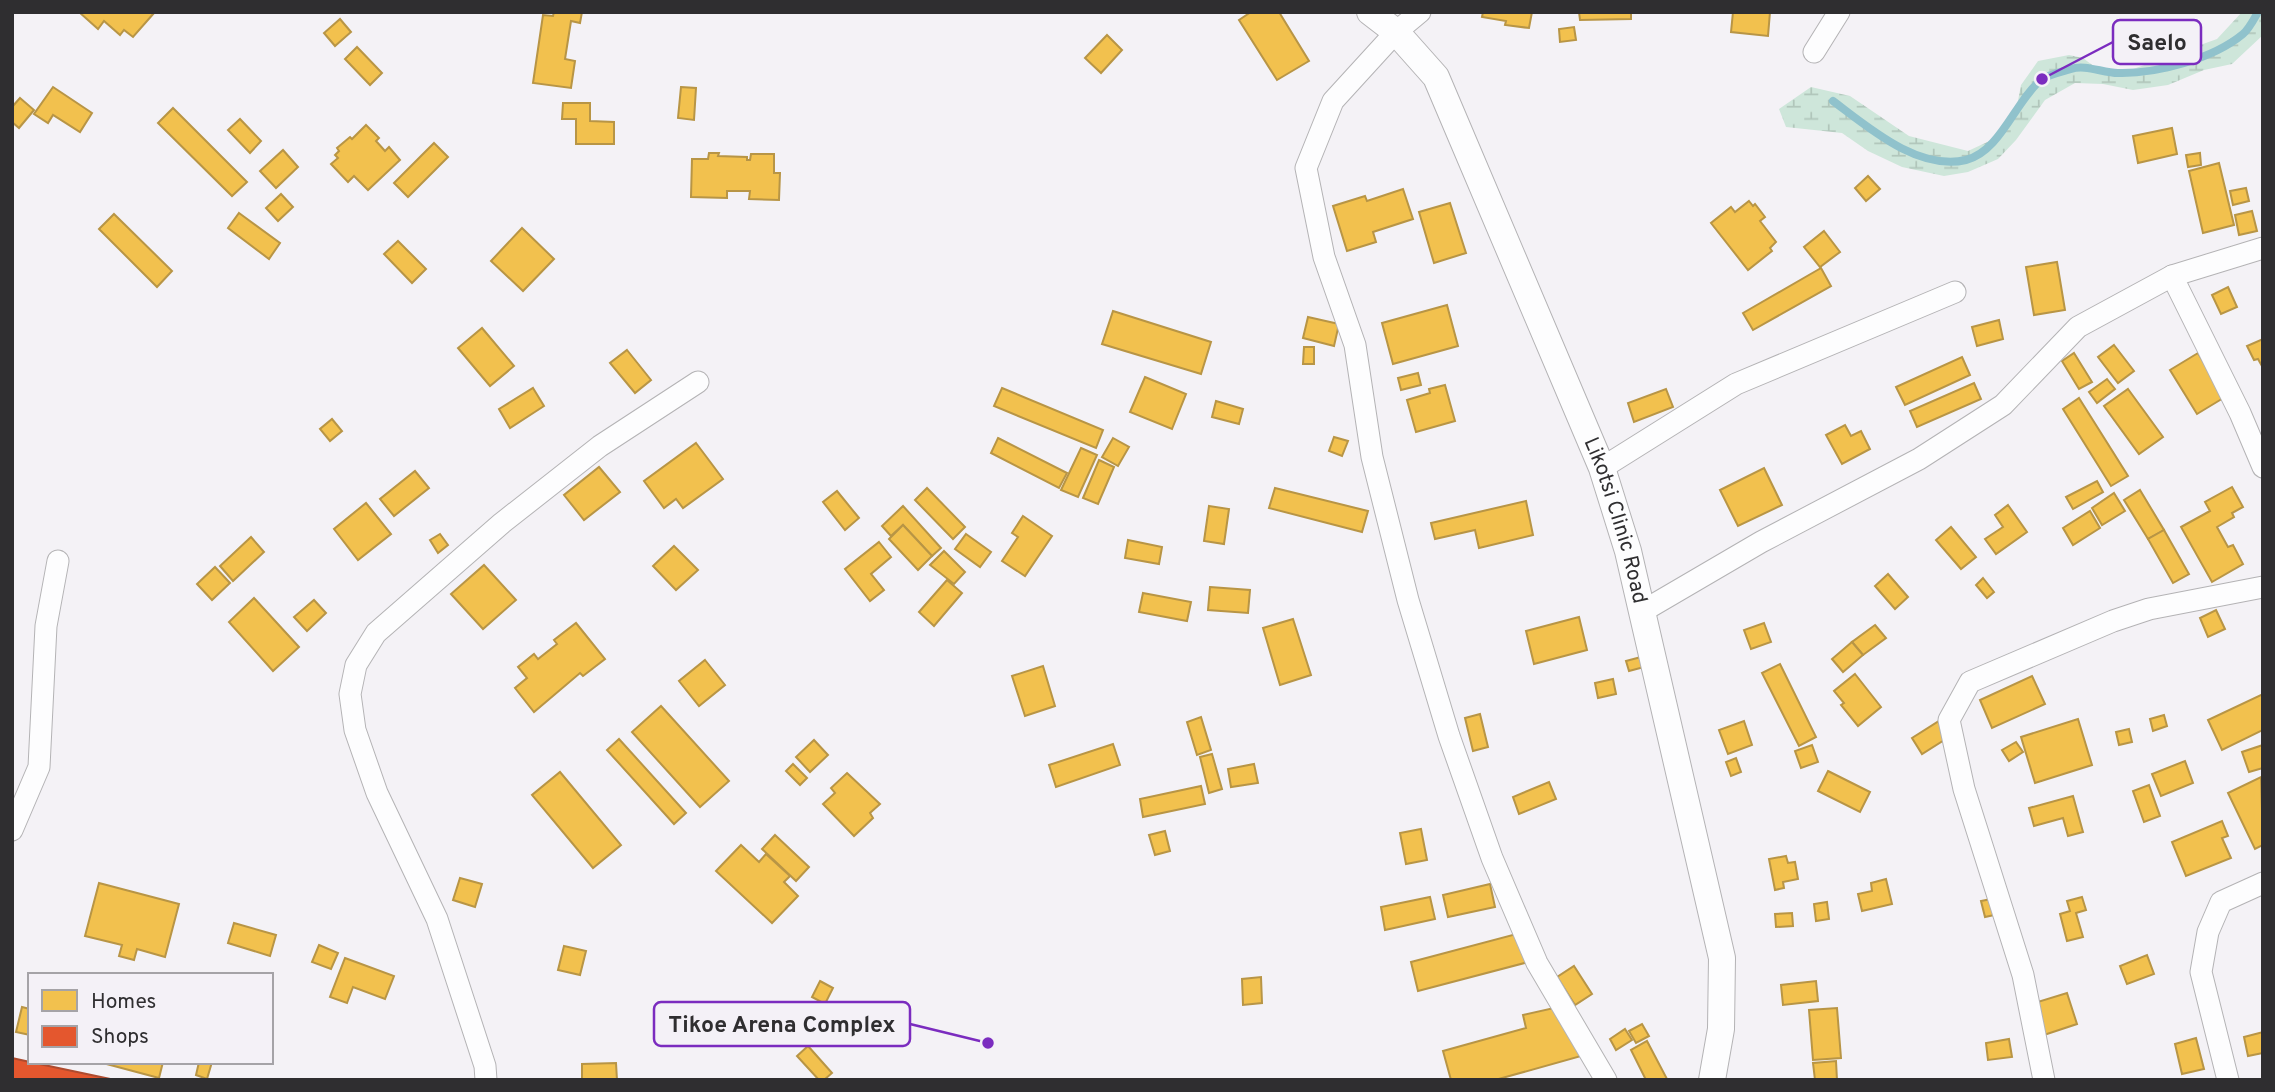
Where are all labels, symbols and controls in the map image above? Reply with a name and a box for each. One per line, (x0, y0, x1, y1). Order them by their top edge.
callout: Saelo (2113, 20, 2201, 64)
text: Saelo (2127, 30, 2187, 59)
street label: Likotsi Clinic Road (1577, 433, 1653, 606)
legend (28, 973, 273, 1064)
text: Homes (91, 989, 156, 1016)
callout: Tikoe Arena Complex (654, 1002, 910, 1046)
text: Tikoe Arena Complex (668, 1012, 896, 1041)
text: Shops (91, 1024, 149, 1051)

